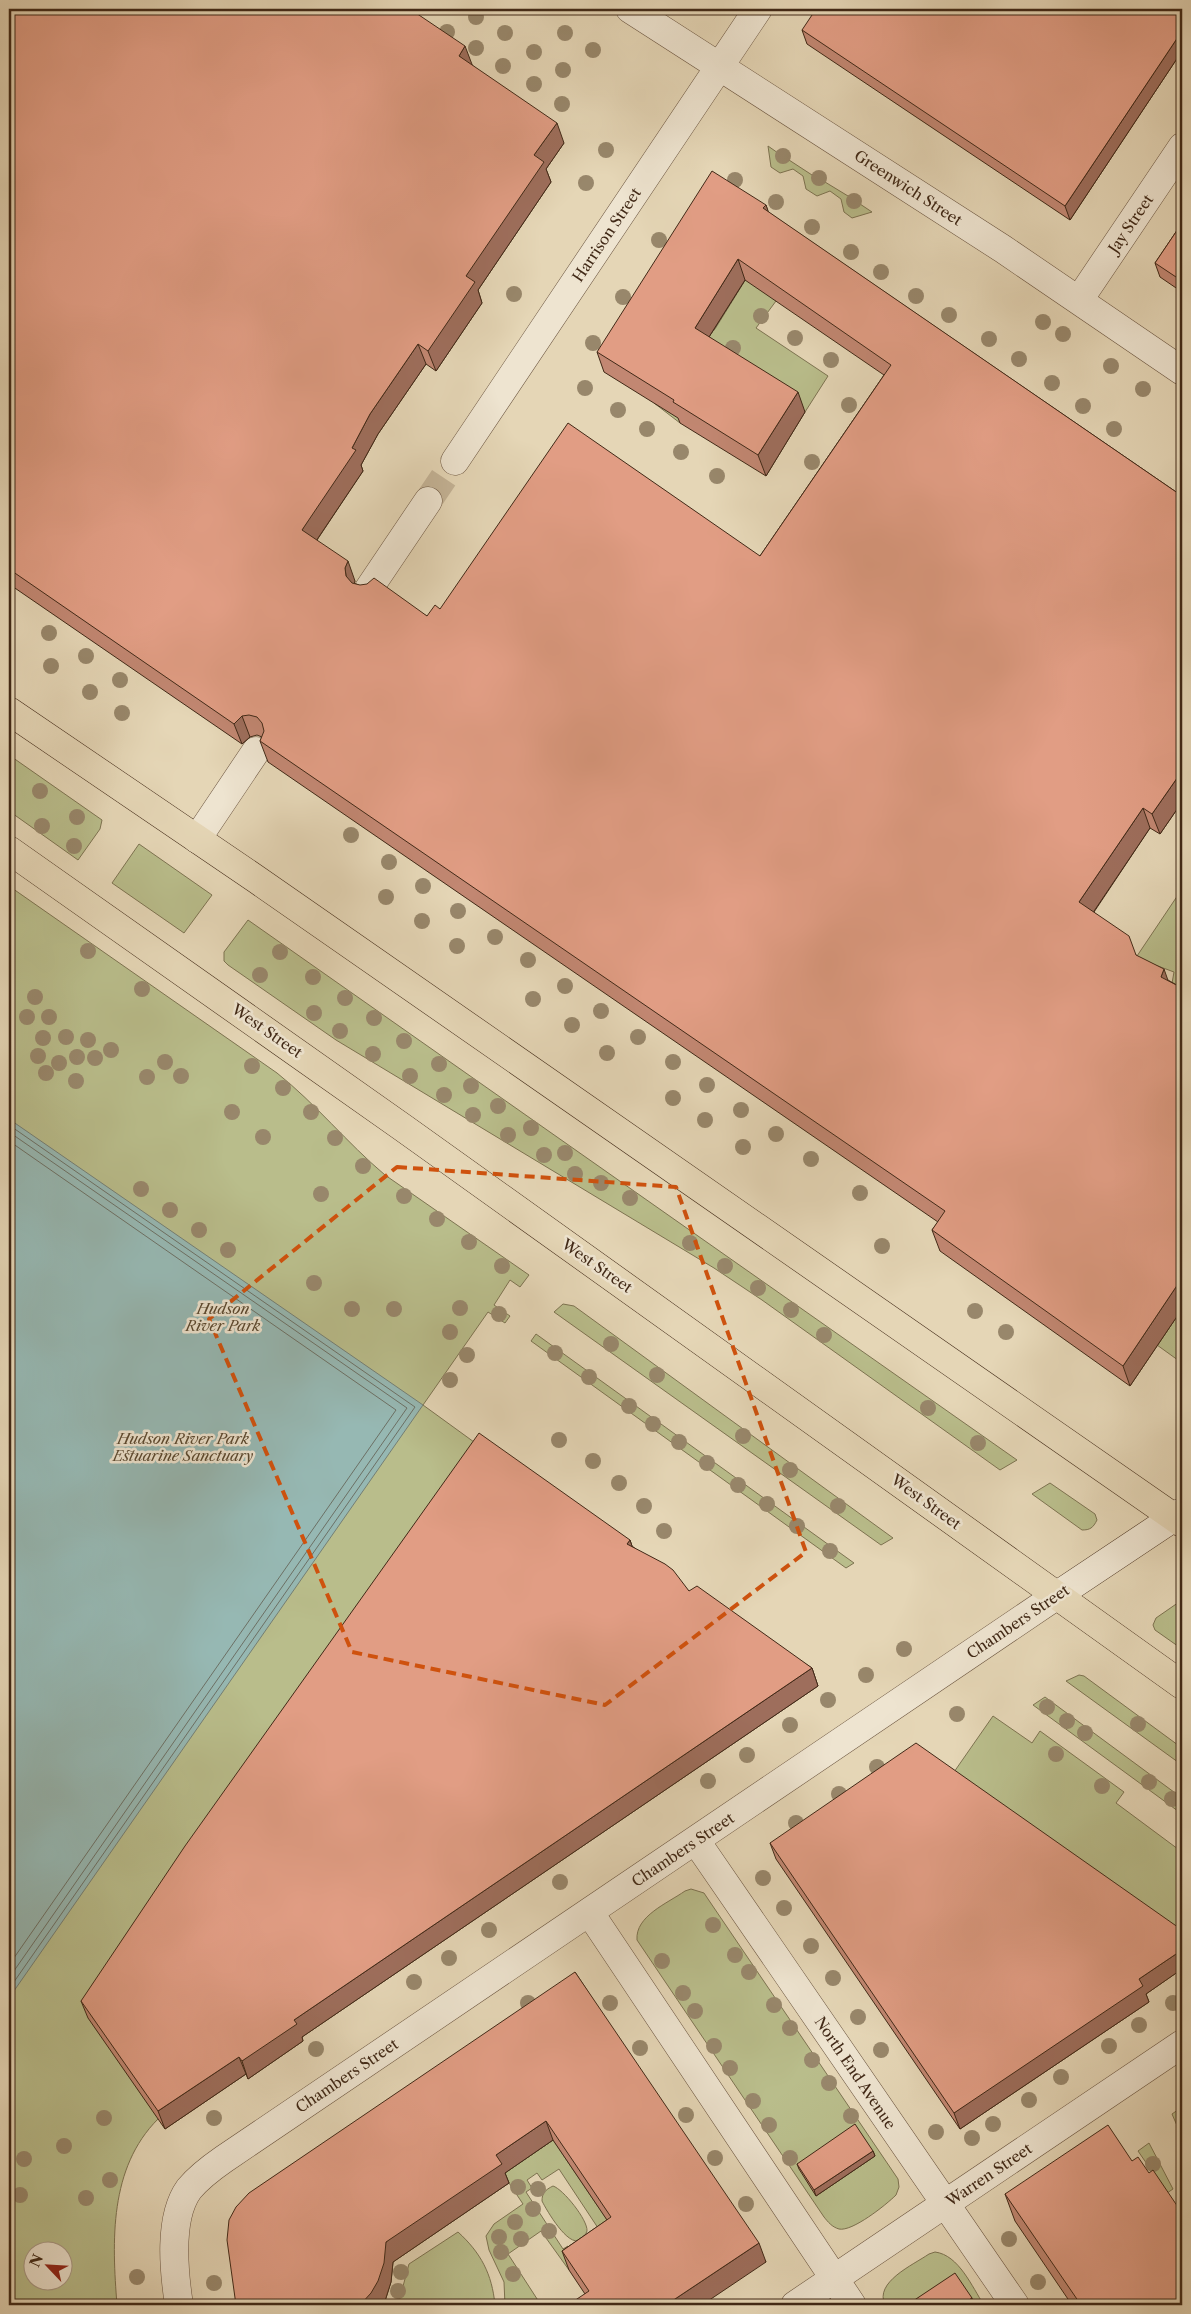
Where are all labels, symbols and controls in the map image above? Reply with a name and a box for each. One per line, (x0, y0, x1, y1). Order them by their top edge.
street label: Greenwich Street (851, 146, 966, 230)
street label: Harrison Street (568, 183, 645, 285)
street label: Jay Street (1103, 190, 1158, 258)
street label: West Street (228, 999, 307, 1062)
street label: West Street (558, 1234, 637, 1297)
park label: Hudson River Park (185, 1299, 261, 1335)
park label: Hudson River Park Estuarine Sanctuary (112, 1429, 254, 1465)
street label: West Street (887, 1469, 966, 1534)
street label: Chambers Street (963, 1580, 1073, 1663)
street label: Chambers Street (628, 1808, 738, 1891)
street label: North End Avenue (811, 2013, 900, 2133)
street label: Chambers Street (292, 2034, 402, 2117)
street label: Warren Street (941, 2138, 1036, 2211)
north arrow (22, 2242, 72, 2292)
text: N (25, 2251, 47, 2270)

